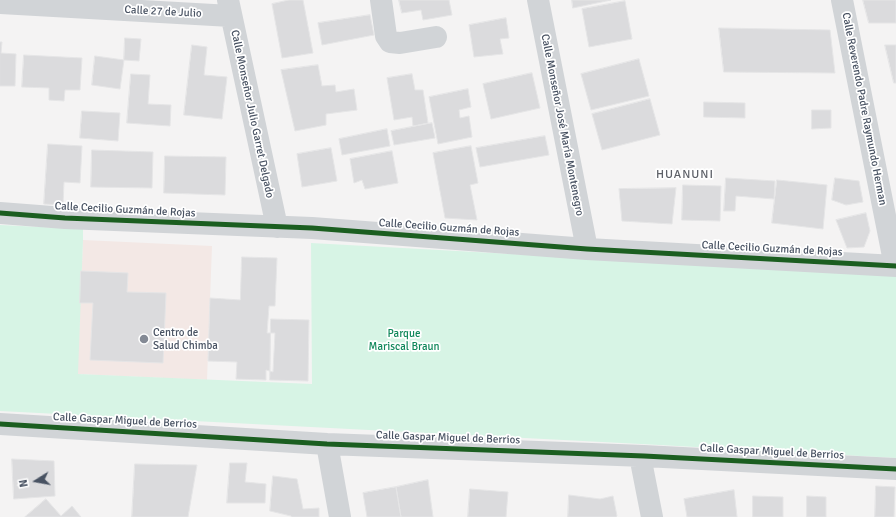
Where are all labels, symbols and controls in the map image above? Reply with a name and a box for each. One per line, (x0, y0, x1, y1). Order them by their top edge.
street label: Calle 27 de Julio (124, 3, 202, 21)
street label: Calle Reverendo Padre Raymundo Herman (839, 11, 889, 207)
street label: Calle Monseñor Julio Garret Delgado (228, 29, 276, 199)
street label: Calle Monseñor José María Montenegro (538, 33, 586, 217)
district label: HUANUNI (656, 168, 714, 182)
street label: Calle Cecilio Guzmán de Rojas (54, 200, 196, 220)
street label: Calle Cecilio Guzmán de Rojas (378, 216, 520, 240)
street label: Calle Cecilio Guzmán de Rojas (701, 239, 843, 259)
place label: Centro de Salud Chimba (153, 326, 218, 352)
park label: Parque Mariscal Braun (369, 327, 439, 353)
marker: Centro de Salud Chimba (138, 333, 150, 345)
street label: Calle Gaspar Miguel de Berrios (53, 411, 197, 431)
street label: Calle Gaspar Miguel de Berrios (376, 429, 520, 447)
street label: Calle Gaspar Miguel de Berrios (700, 442, 844, 462)
north arrow (16, 461, 56, 501)
text: N (17, 478, 31, 488)

